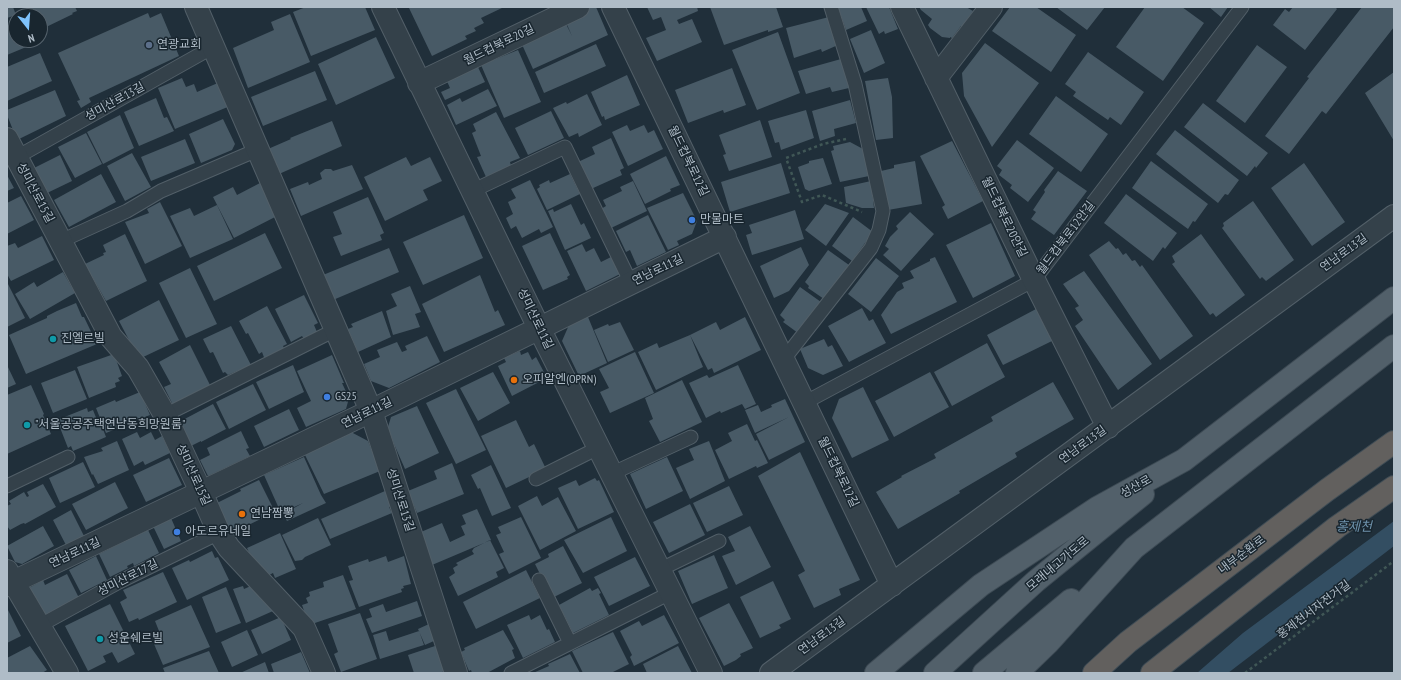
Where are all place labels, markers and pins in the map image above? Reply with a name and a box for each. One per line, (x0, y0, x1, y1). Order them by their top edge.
place label: 연광교회 (157, 38, 201, 52)
marker: 연광교회 (144, 40, 154, 50)
place label: 만물마트 (700, 213, 744, 227)
marker: 만물마트 (687, 215, 697, 225)
place label: 진엘르빌 (61, 332, 105, 346)
marker: 진엘르빌 (48, 334, 58, 344)
place label: 오피알엔(OPRN) (522, 373, 596, 387)
marker: 오피알엔(OPRN) (509, 375, 519, 385)
place label: GS25 (335, 390, 357, 404)
marker: GS25 (322, 392, 332, 402)
place label: "서울공공주택연남동희망원룸" (35, 418, 185, 432)
marker: "서울공공주택연남동희망원룸" (22, 420, 32, 430)
place label: 연남짬뽕 (250, 507, 294, 521)
marker: 연남짬뽕 (237, 509, 247, 519)
place label: 아도르유네일 (185, 525, 251, 539)
marker: 아도르유네일 (172, 527, 182, 537)
place label: 성운쉐르빌 (108, 632, 163, 646)
marker: 성운쉐르빌 (95, 634, 105, 644)

